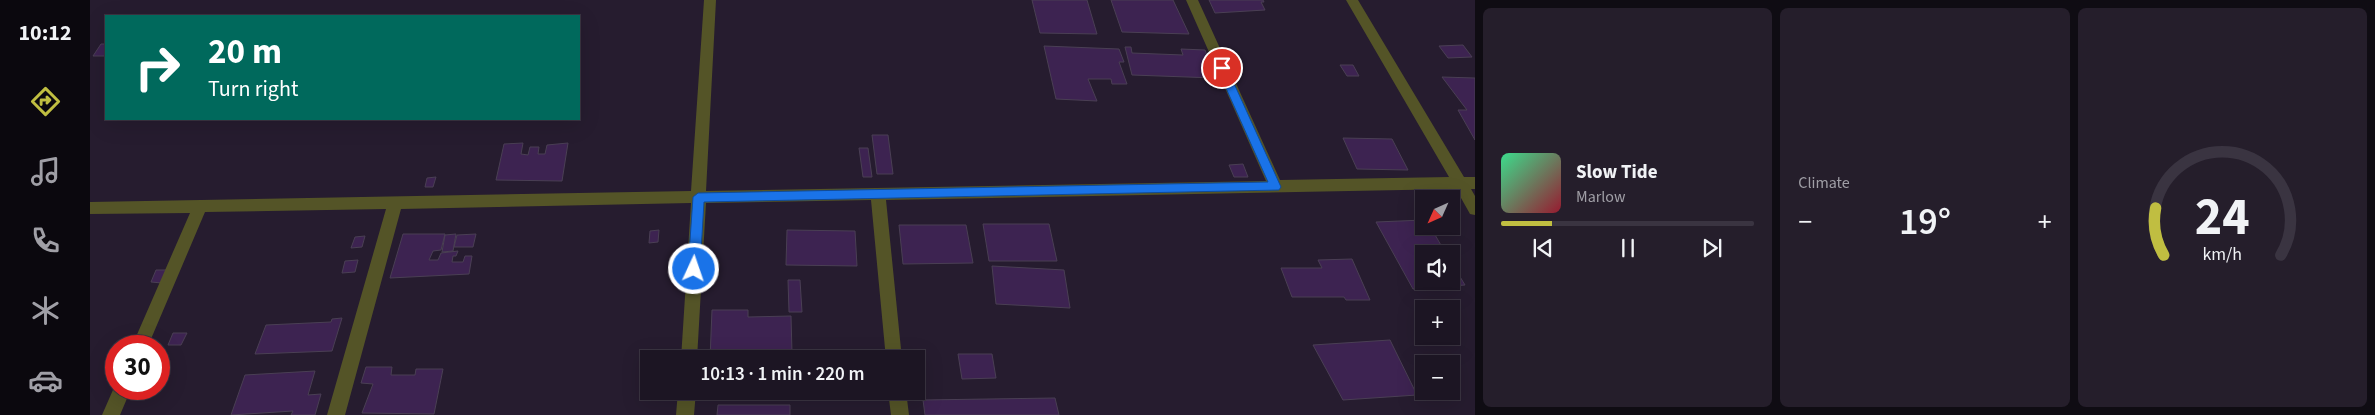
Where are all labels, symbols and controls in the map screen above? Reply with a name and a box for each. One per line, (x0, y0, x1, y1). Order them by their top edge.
text: 10:12 (18, 17, 72, 49)
text: 20 m (208, 27, 282, 77)
icon: right (125, 35, 190, 100)
pin (1201, 47, 1243, 89)
icon: arrive (1208, 54, 1236, 82)
text: Turn right (208, 73, 298, 105)
icon: directions (28, 84, 63, 119)
icon: music (28, 154, 63, 189)
text: Slow Tide (1576, 159, 1657, 186)
text: Climate (1798, 172, 1850, 194)
text: 24 (2195, 181, 2250, 255)
text: Marlow (1576, 186, 1625, 208)
north arrow (1415, 190, 1460, 235)
map controls (1415, 190, 1460, 400)
text: 19° (1899, 195, 1951, 249)
text: − (1798, 202, 1812, 242)
text: + (2038, 202, 2052, 242)
icon: phone (28, 223, 63, 258)
icon: previous (1529, 234, 1557, 262)
icon: pause (1614, 234, 1642, 262)
icon: next (1698, 234, 1726, 262)
position arrow (667, 242, 719, 294)
text: km/h (2203, 242, 2242, 267)
button: sound (1415, 245, 1460, 290)
icon: climate (28, 293, 63, 328)
button: + (1415, 300, 1460, 345)
speed limit sign: 30 (105, 335, 170, 400)
button: − (1415, 355, 1460, 400)
text: 10:13 · 1 min · 220 m (700, 361, 865, 388)
icon: car (28, 363, 63, 398)

